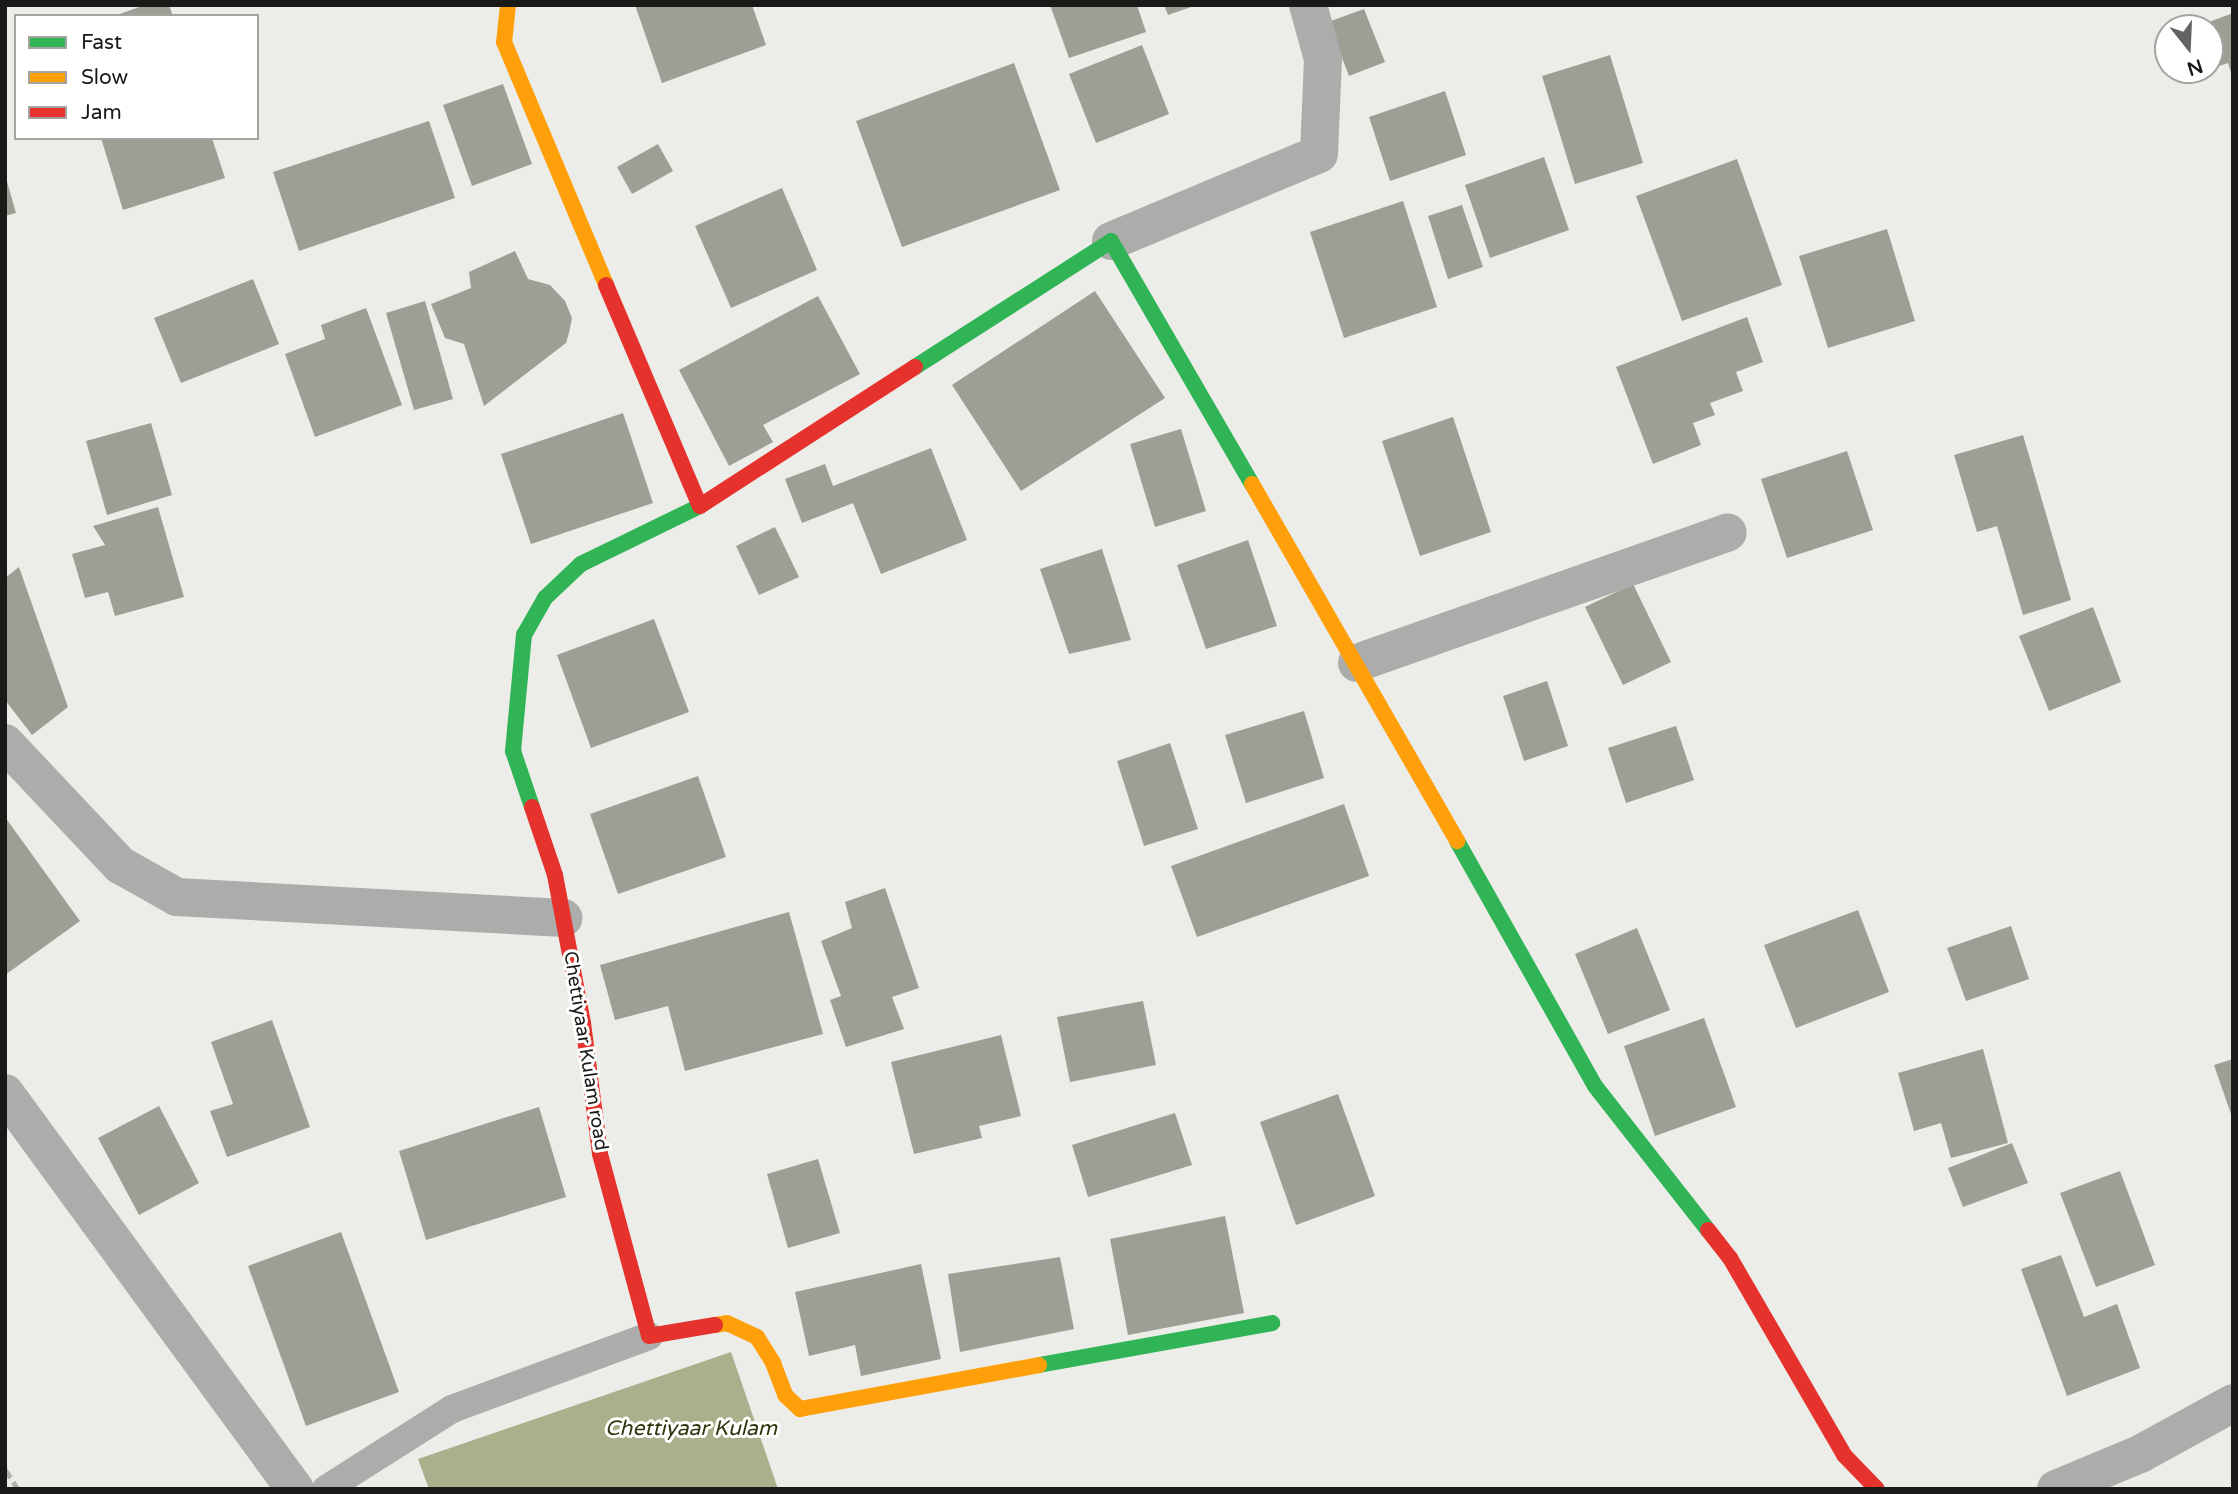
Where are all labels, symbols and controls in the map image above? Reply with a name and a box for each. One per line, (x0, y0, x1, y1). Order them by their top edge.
legend (14, 14, 259, 140)
north arrow (2154, 14, 2224, 84)
text: Fast (81, 30, 122, 55)
text: N (2184, 54, 2206, 80)
text: Slow (81, 65, 128, 90)
text: Jam (81, 100, 122, 125)
street label: Chettiyaar Kulam road (558, 950, 612, 1152)
water label: Chettiyaar Kulam (605, 1416, 777, 1442)

